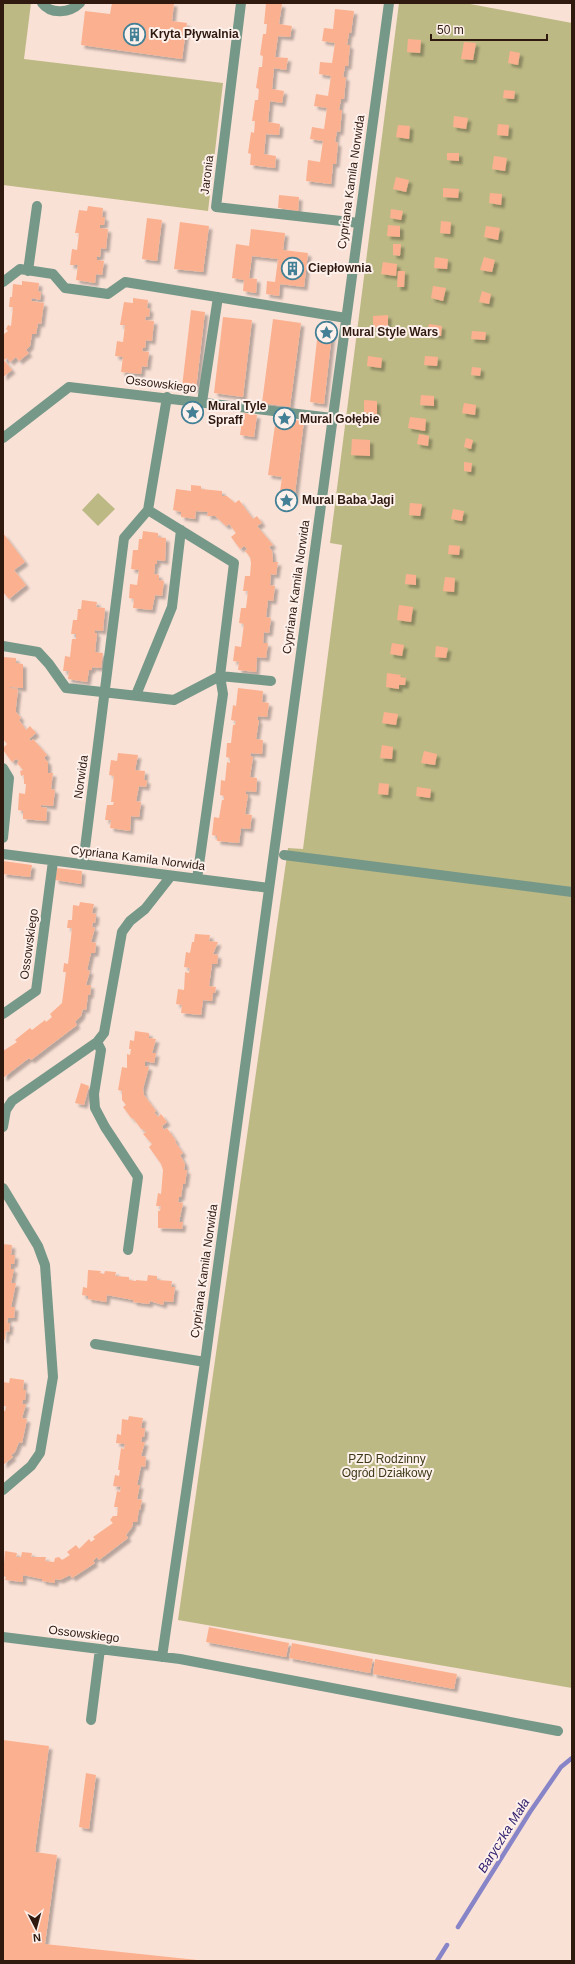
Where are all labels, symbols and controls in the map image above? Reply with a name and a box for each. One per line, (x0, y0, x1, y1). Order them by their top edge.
scale bar (431, 16, 547, 42)
building icon: Kryta Pływalnia (121, 21, 147, 47)
text: 50 m (437, 23, 464, 37)
place label: Kryta Pływalnia (150, 27, 239, 41)
street label: Cypriana Kamila Norwida (335, 114, 367, 250)
street label: Jaronia (198, 154, 216, 195)
building icon: Ciepłownia (279, 255, 305, 281)
place label: Ciepłownia (308, 261, 372, 275)
place icon: Mural Style Wars (313, 319, 339, 345)
place label: Mural Style Wars (342, 325, 439, 339)
street label: Ossowskiego (125, 373, 198, 395)
place label: Mural Tyle Spraff (208, 399, 267, 427)
place icon: Mural Tyle Spraff (180, 400, 206, 426)
place icon: Mural Gołębie (271, 406, 297, 432)
place label: Mural Gołębie (300, 412, 380, 426)
place icon: Mural Baba Jagi (274, 487, 300, 513)
place label: Mural Baba Jagi (302, 493, 394, 507)
street label: Cypriana Kamila Norwida (280, 519, 312, 655)
street label: Norwida (71, 754, 91, 800)
street label: Cypriana Kamila Norwida (70, 843, 206, 873)
street label: Ossowskiego (17, 907, 41, 980)
street label: Cypriana Kamila Norwida (188, 1203, 220, 1339)
park label: PZD Rodzinny Ogród Działkowy (342, 1452, 432, 1480)
street label: Ossowskiego (48, 1623, 121, 1645)
water label: Baryczka Mała (474, 1795, 532, 1875)
north arrow (16, 1908, 56, 1948)
text: N (32, 1932, 42, 1944)

